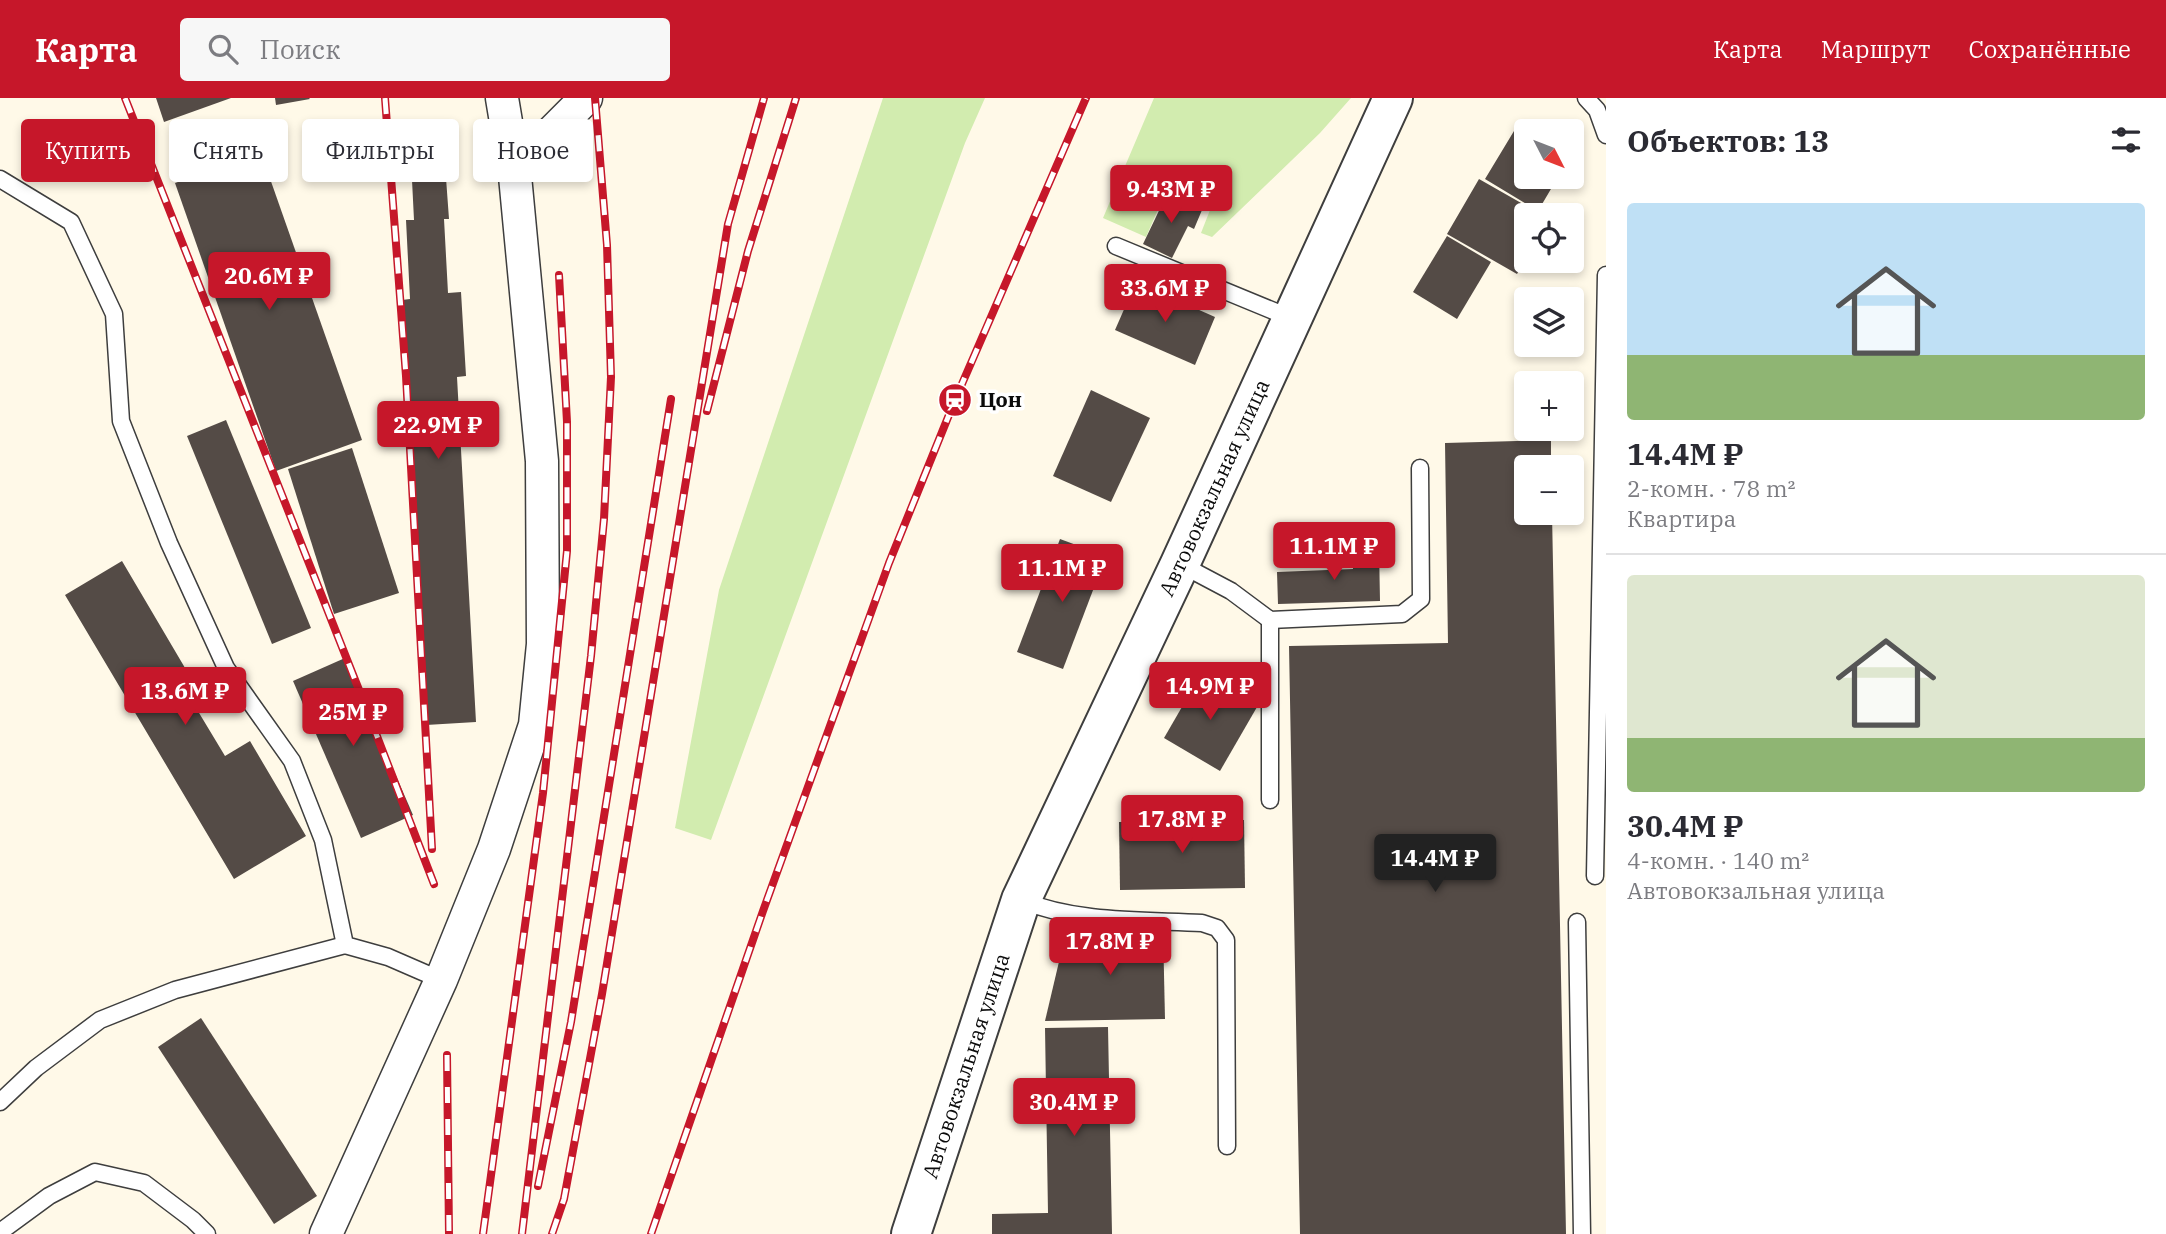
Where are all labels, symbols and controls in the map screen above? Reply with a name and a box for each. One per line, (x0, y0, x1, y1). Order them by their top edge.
search box (180, 18, 670, 81)
text: Карта (35, 28, 138, 71)
icon: search (204, 30, 242, 68)
text: Поиск (260, 32, 340, 66)
text: Карта (1713, 33, 1783, 65)
text: Маршрут (1821, 33, 1930, 65)
text: Сохранённые (1968, 33, 2131, 65)
chip: Купить (21, 119, 155, 182)
chip: Снять (169, 119, 288, 182)
chip: Фильтры (302, 119, 459, 182)
chip: Новое (473, 119, 593, 182)
north arrow (1514, 119, 1584, 189)
map controls (1514, 119, 1584, 525)
text: Объектов: 13 (1627, 121, 1829, 160)
icon: filters (2107, 121, 2145, 159)
pin: 9.43M ₽ (1106, 166, 1236, 225)
text: 9.43M ₽ (1126, 173, 1216, 203)
button: locate (1514, 203, 1584, 273)
icon: home (1823, 248, 1949, 374)
pin: 20.6M ₽ (204, 252, 334, 312)
text: 20.6M ₽ (224, 260, 314, 290)
pin: 33.6M ₽ (1100, 264, 1230, 324)
text: 33.6M ₽ (1120, 272, 1210, 302)
button: layers (1514, 287, 1584, 357)
button: + (1514, 371, 1584, 441)
street label: Автовокзальная улица (1152, 374, 1276, 601)
station icon: Цон (936, 381, 974, 419)
place label: Цон (979, 385, 1022, 413)
pin: 22.9M ₽ (373, 402, 503, 461)
text: 22.9M ₽ (393, 409, 483, 439)
text: 14.4M ₽ (1627, 434, 1744, 473)
button: − (1514, 455, 1584, 525)
text: 2-комн. · 78 m² (1627, 473, 1796, 503)
text: Квартира (1627, 503, 1736, 533)
pin: 11.1M ₽ (1269, 522, 1399, 582)
text: 11.1M ₽ (1289, 530, 1379, 560)
pin: 11.1M ₽ (997, 545, 1127, 604)
text: 11.1M ₽ (1017, 552, 1107, 582)
icon: home (1823, 620, 1949, 746)
pin: 14.9M ₽ (1145, 662, 1275, 722)
pin: 13.6M ₽ (120, 668, 250, 727)
text: 14.9M ₽ (1165, 670, 1255, 700)
text: 13.6M ₽ (140, 675, 230, 705)
pin: 25M ₽ (304, 688, 402, 748)
text: 25M ₽ (318, 696, 388, 726)
pin: 17.8M ₽ (1117, 796, 1247, 855)
text: 17.8M ₽ (1137, 803, 1227, 833)
text: 30.4M ₽ (1627, 806, 1744, 845)
pin: 14.4M ₽ (1370, 834, 1500, 894)
text: 14.4M ₽ (1390, 842, 1480, 872)
text: 4-комн. · 140 m² (1627, 845, 1809, 875)
text: Автовокзальная улица (1627, 875, 1885, 905)
pin: 17.8M ₽ (1045, 918, 1175, 977)
text: 17.8M ₽ (1065, 925, 1155, 955)
street label: Автовокзальная улица (915, 949, 1016, 1182)
pin: 30.4M ₽ (1009, 1079, 1139, 1138)
text: 30.4M ₽ (1029, 1086, 1119, 1116)

